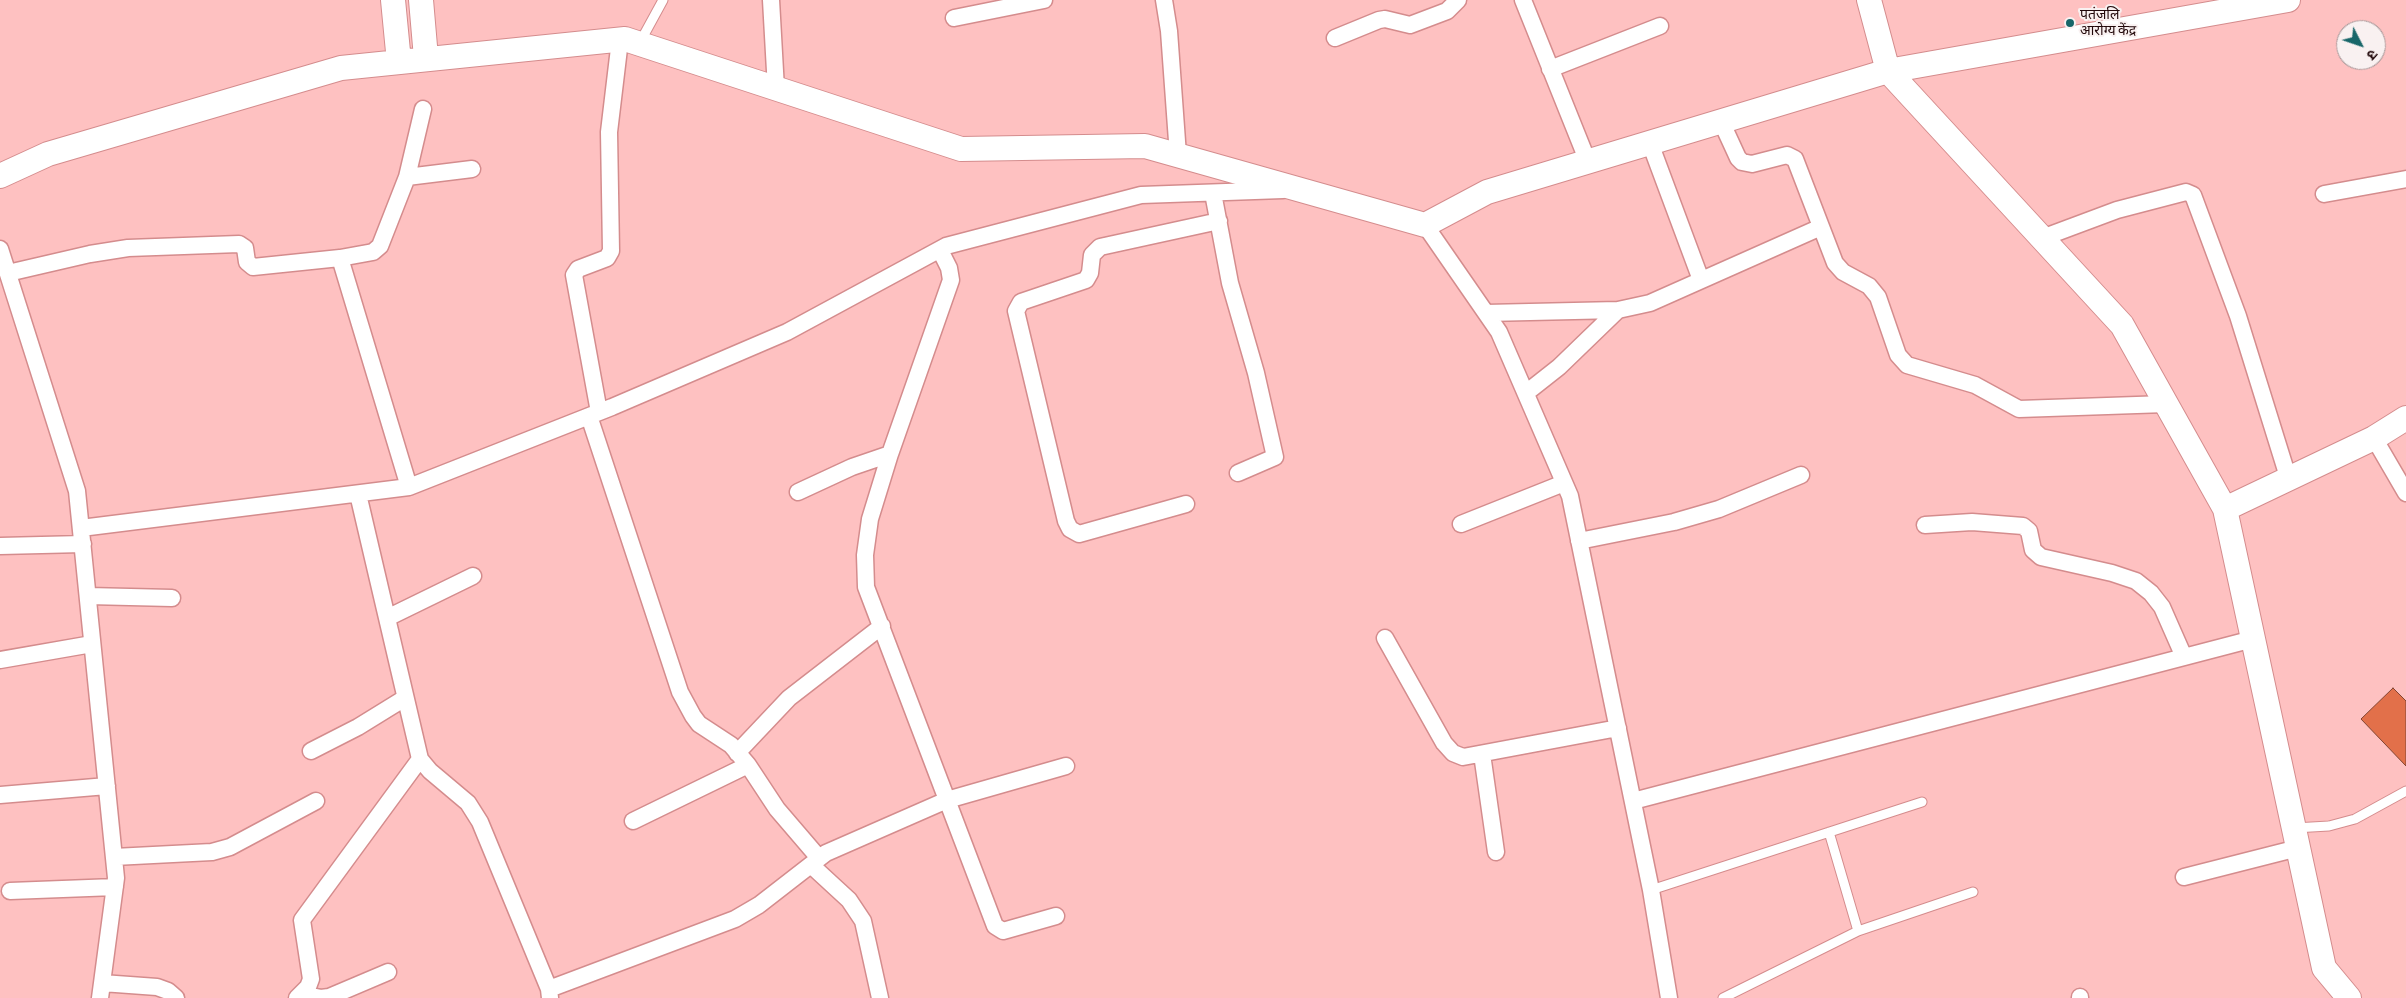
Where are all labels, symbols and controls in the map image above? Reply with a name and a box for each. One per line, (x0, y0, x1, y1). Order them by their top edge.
place label: पतंजलि आरोग्य केंद्र (2080, 7, 2136, 40)
marker: पतंजलि आरोग्य केंद्र (2064, 17, 2076, 29)
north arrow (2336, 20, 2386, 70)
text: उ (2364, 46, 2380, 62)

